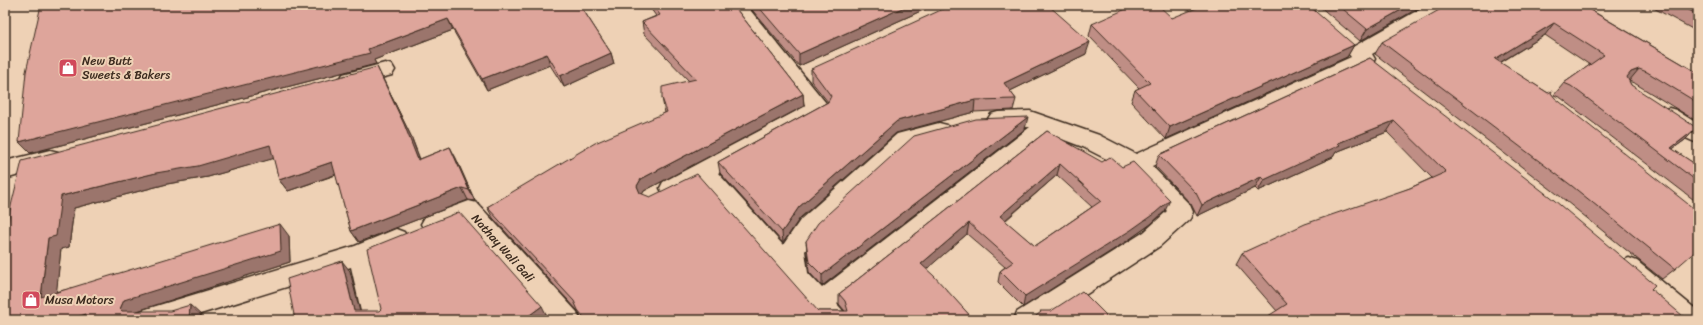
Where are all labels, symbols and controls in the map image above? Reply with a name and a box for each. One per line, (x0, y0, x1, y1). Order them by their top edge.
place label: New Butt Sweets & Bakers (82, 50, 170, 86)
shop icon: New Butt Sweets & Bakers (57, 57, 79, 79)
street label: Nathay Wali Gali (466, 208, 541, 288)
shop icon: Musa Motors (20, 289, 42, 311)
place label: Musa Motors (45, 289, 114, 311)

